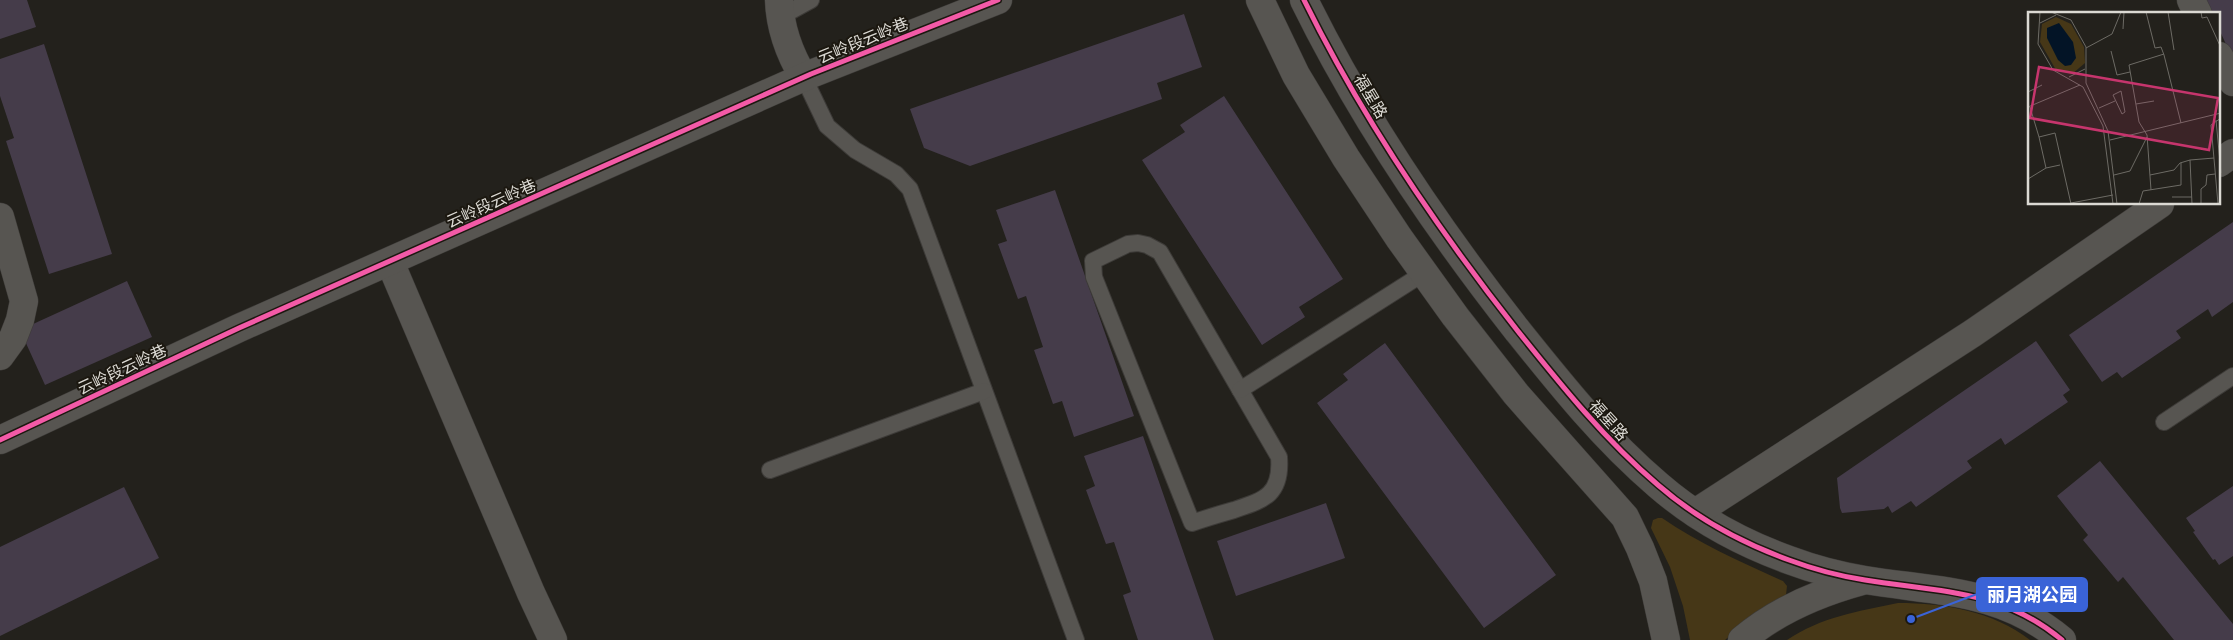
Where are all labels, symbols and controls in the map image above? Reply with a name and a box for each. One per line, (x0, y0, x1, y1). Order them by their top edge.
inset map (2028, 12, 2220, 205)
street label: 云岭段云岭巷 (815, 13, 911, 67)
street label: 福星路 (1350, 70, 1392, 122)
street label: 云岭段云岭巷 (443, 174, 539, 232)
street label: 云岭段云岭巷 (74, 340, 170, 398)
street label: 福星路 (1586, 395, 1632, 445)
callout: 丽月湖公园 (1977, 578, 2087, 611)
text: 丽月湖公园 (1987, 583, 2077, 606)

